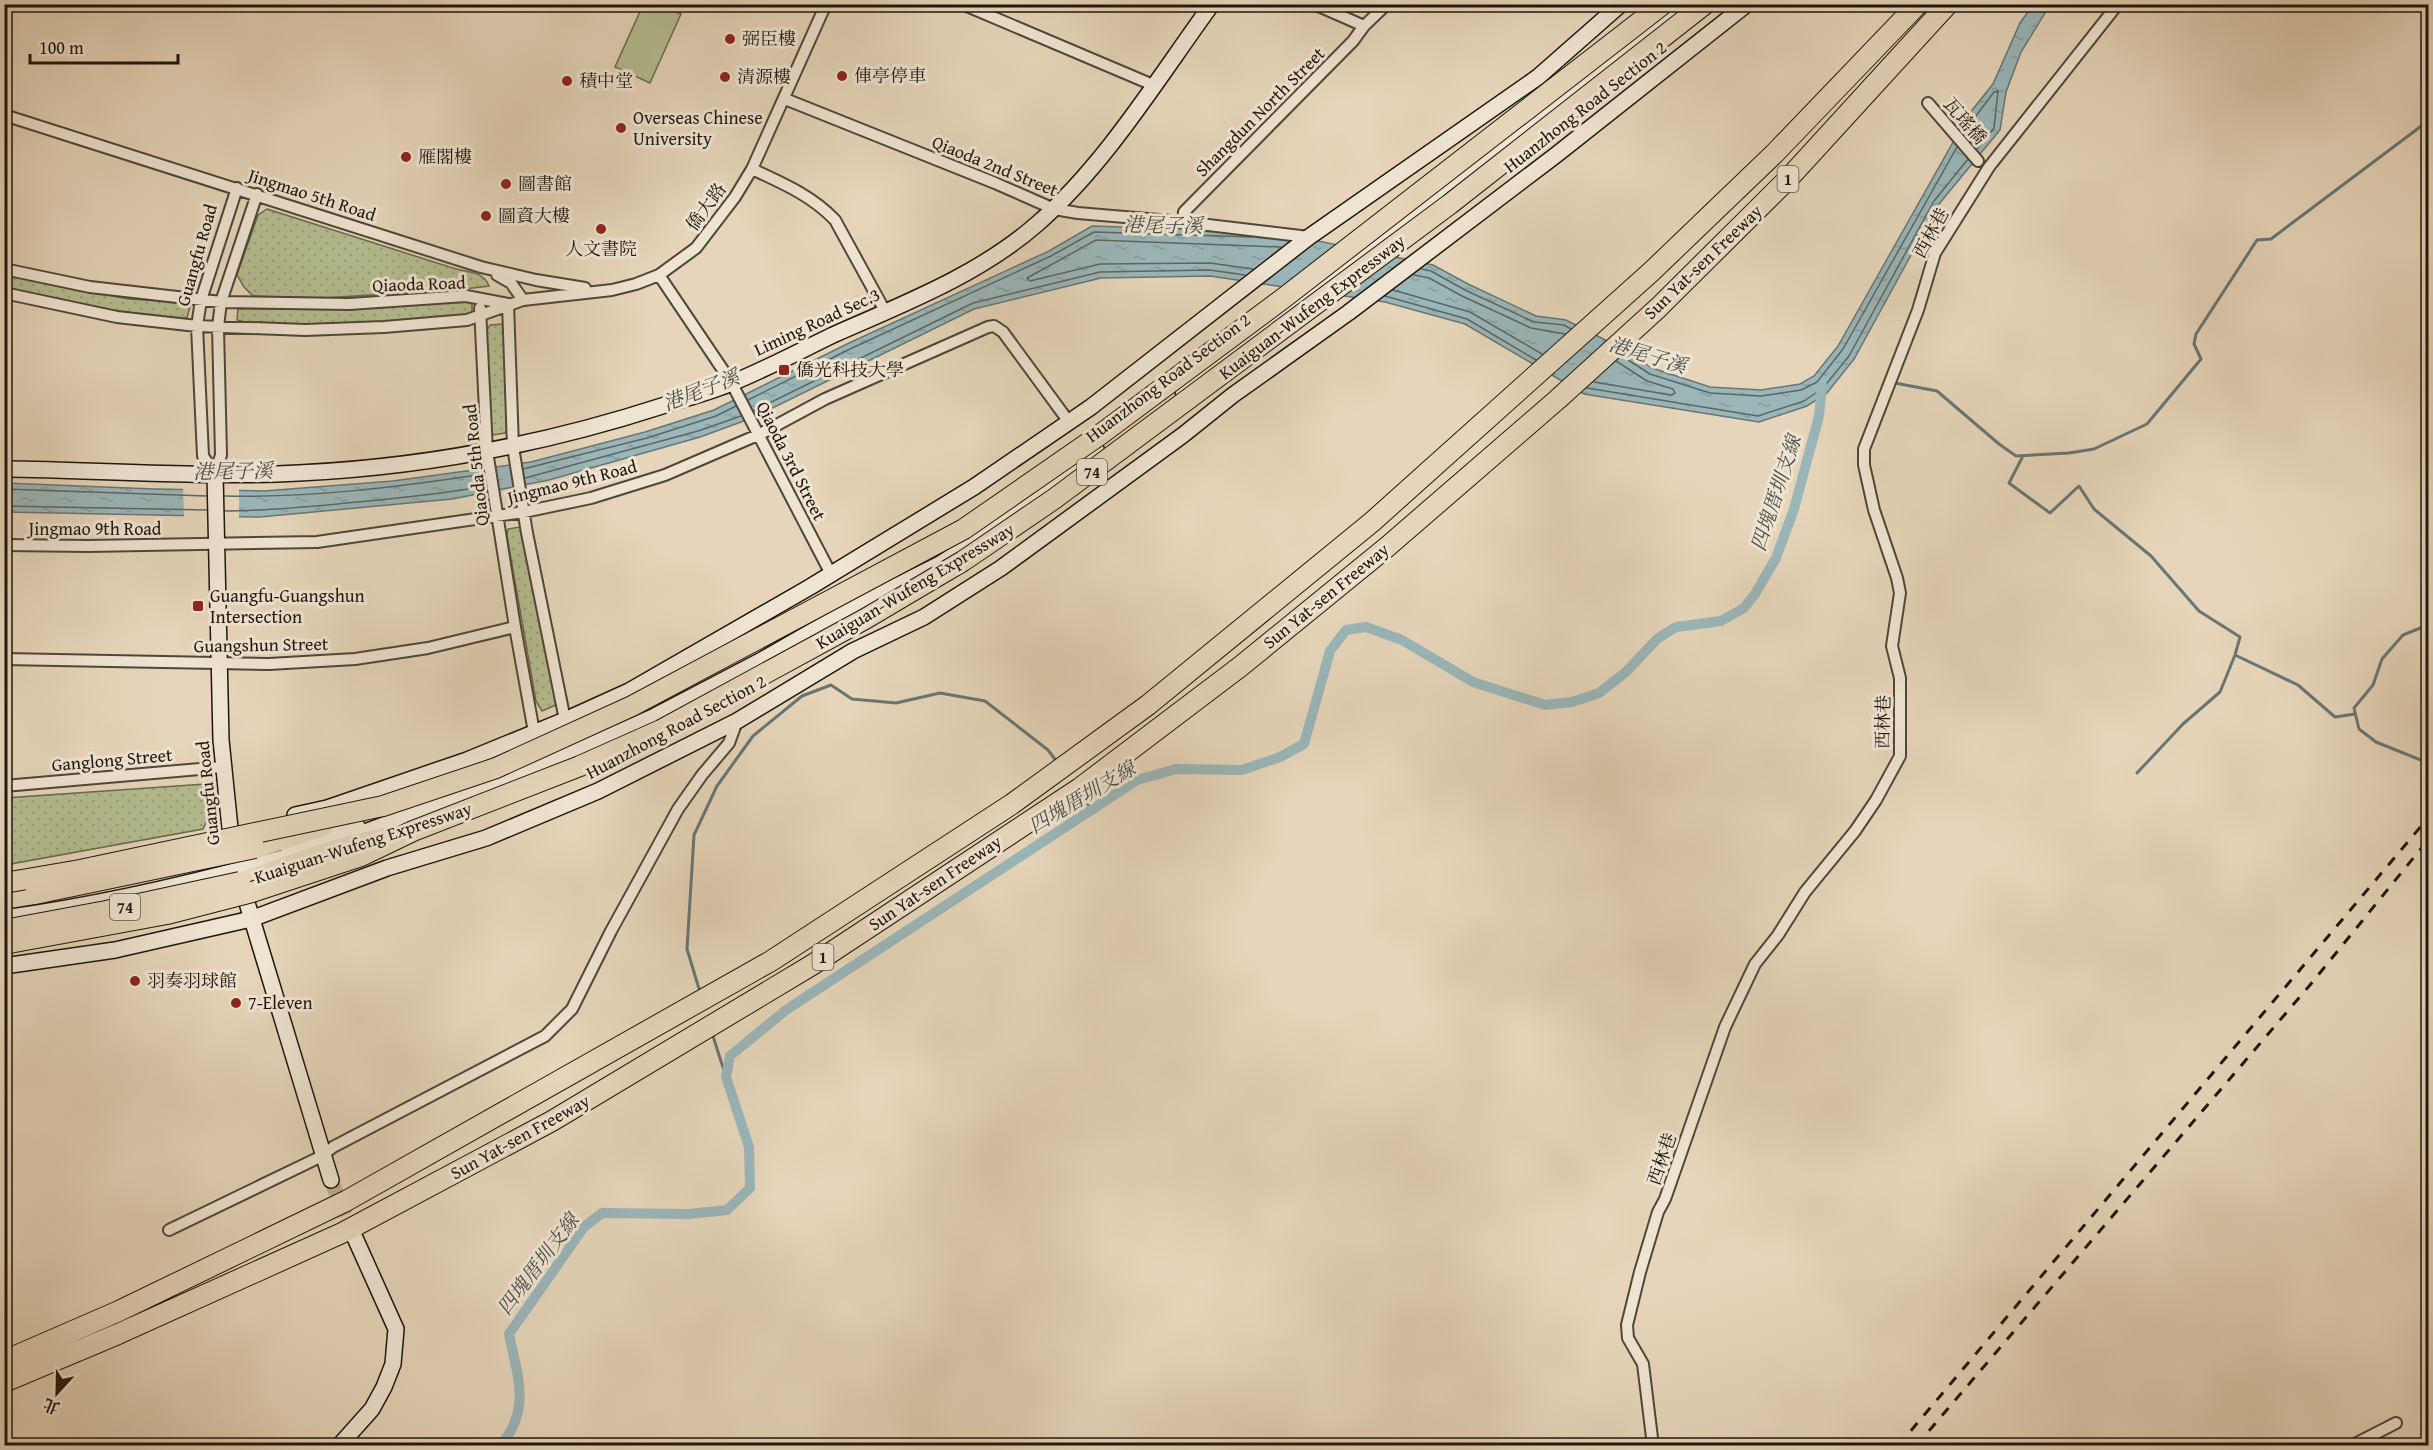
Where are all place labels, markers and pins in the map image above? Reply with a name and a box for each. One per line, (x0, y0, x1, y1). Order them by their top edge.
place label: 弼臣樓 (742, 25, 796, 52)
marker: 弼臣樓 (723, 32, 737, 46)
place label: 俥亭停車 (854, 62, 926, 89)
place label: 清源樓 (737, 63, 791, 90)
place label: 積中堂 (579, 67, 633, 94)
marker: 俥亭停車 (835, 69, 849, 83)
marker: 清源樓 (718, 70, 732, 84)
marker: 積中堂 (560, 74, 574, 88)
place label: Overseas Chinese University (633, 104, 763, 152)
marker: Overseas Chinese University (614, 121, 628, 135)
place label: 雁閣樓 (418, 143, 472, 170)
marker: 雁閣樓 (399, 150, 413, 164)
place label: 圖書館 (518, 170, 572, 197)
marker: 圖書館 (499, 177, 513, 191)
place label: 圖資大樓 (498, 202, 570, 229)
marker: 圖資大樓 (479, 209, 493, 223)
marker: 人文書院 (594, 222, 608, 236)
place label: 人文書院 (565, 235, 637, 262)
place label: 僑光科技大學 (796, 356, 904, 383)
marker: 僑光科技大學 (777, 363, 791, 377)
place label: Guangfu-Guangshun Intersection (210, 582, 365, 630)
marker: Guangfu-Guangshun Intersection (191, 599, 205, 613)
place label: 羽奏羽球館 (147, 967, 237, 994)
marker: 羽奏羽球館 (128, 974, 142, 988)
place label: 7-Eleven (248, 989, 313, 1016)
marker: 7-Eleven (229, 996, 243, 1010)

